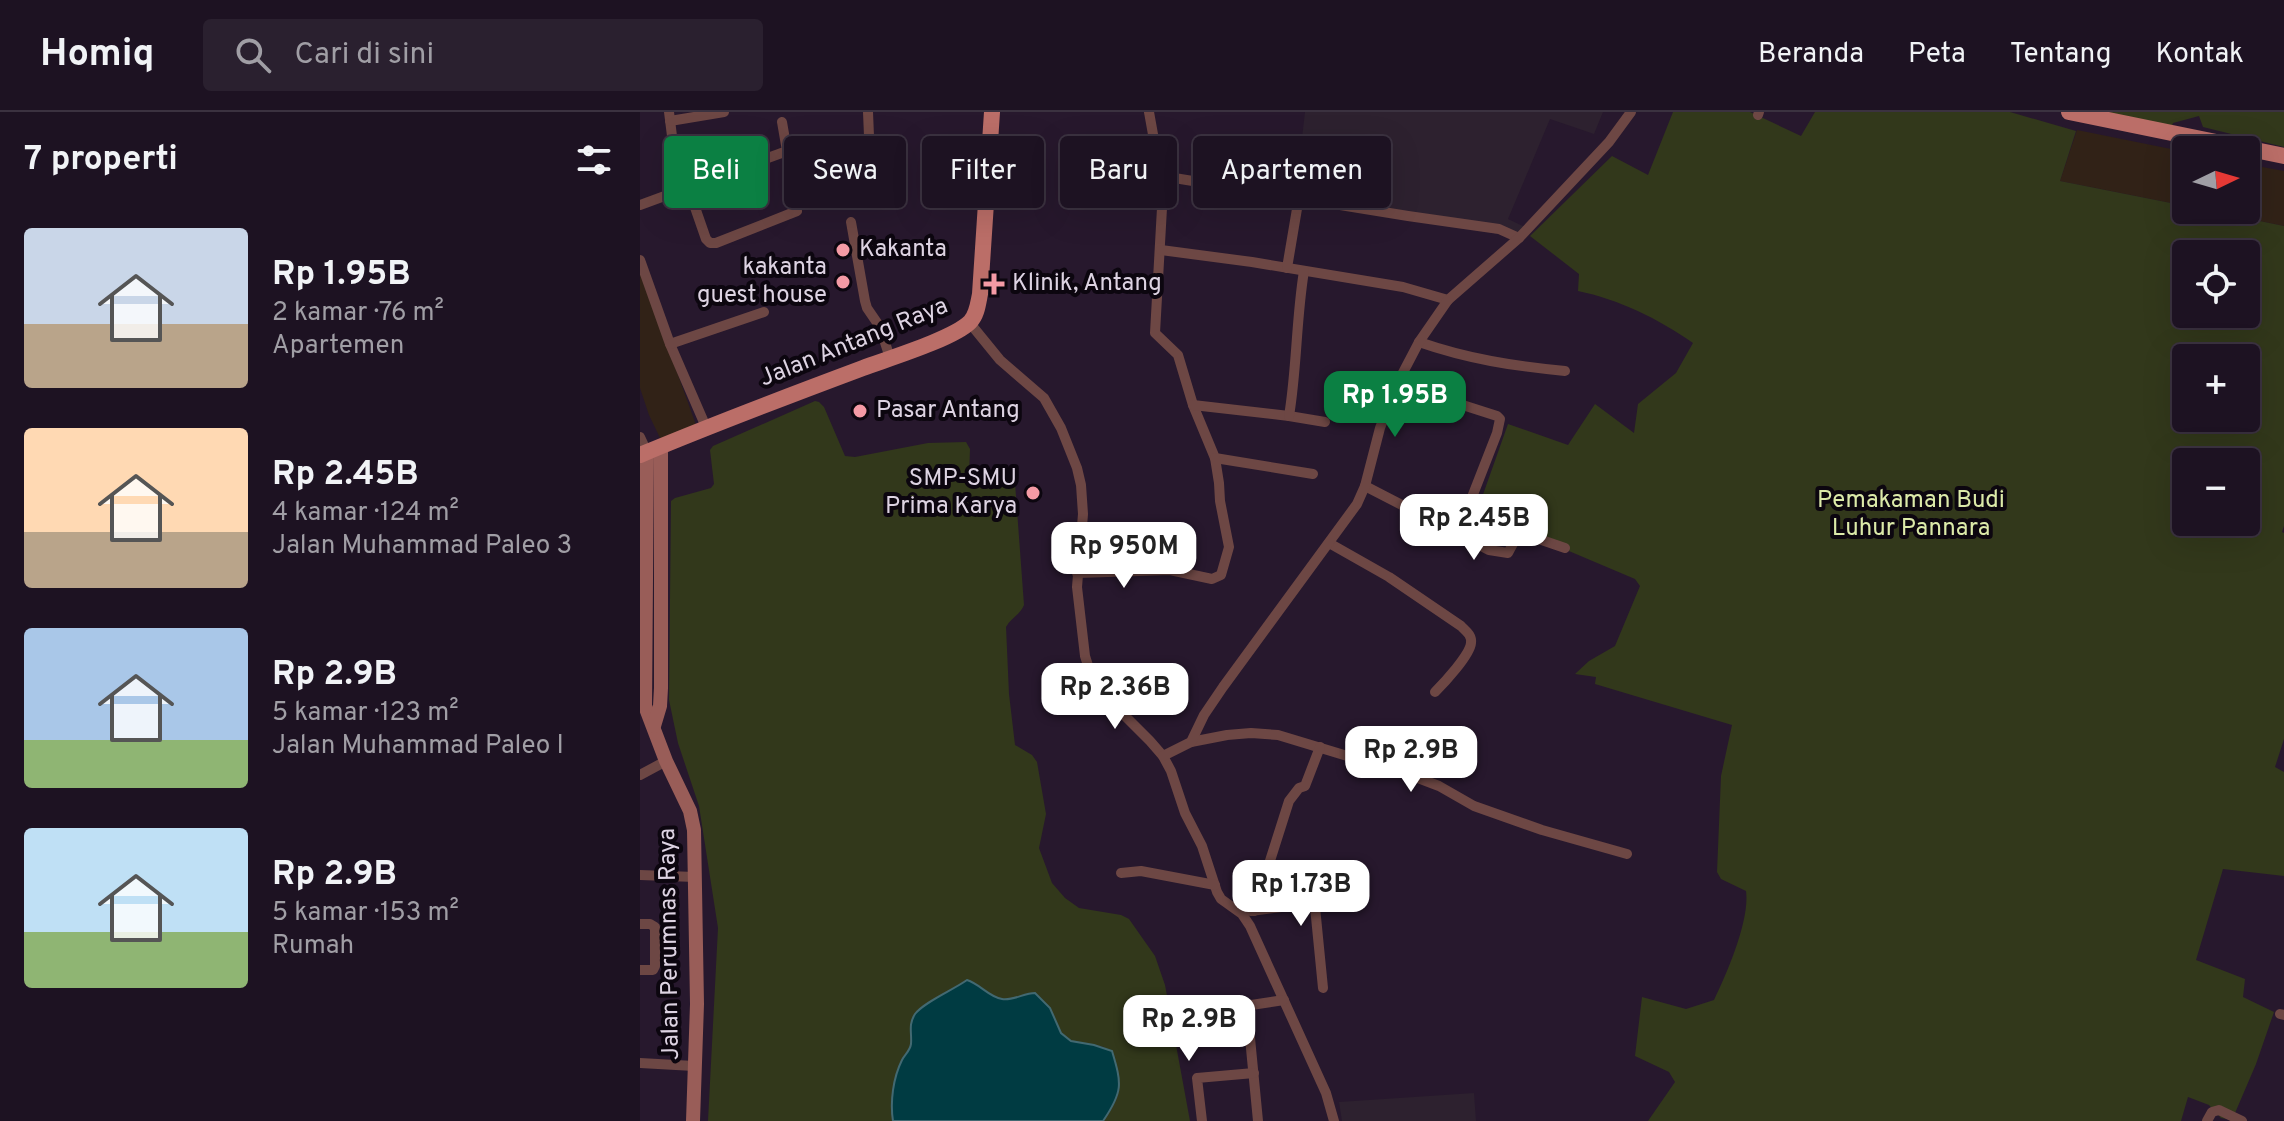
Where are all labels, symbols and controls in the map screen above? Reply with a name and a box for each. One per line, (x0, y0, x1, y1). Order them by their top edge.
search box (203, 19, 763, 91)
text: Homiq (40, 31, 155, 80)
icon: search (231, 33, 275, 77)
text: Cari di sini (295, 37, 434, 74)
text: Beranda (1758, 37, 1864, 73)
text: Peta (1908, 37, 1966, 73)
text: Tentang (2010, 37, 2111, 73)
text: Kontak (2155, 37, 2244, 73)
chip: Beli (664, 136, 768, 208)
chip: Sewa (784, 136, 906, 208)
chip: Filter (922, 136, 1044, 208)
chip: Baru (1060, 136, 1177, 208)
chip: Apartemen (1193, 136, 1391, 208)
north arrow (2172, 136, 2260, 224)
map controls (2172, 136, 2260, 536)
icon: filters (572, 138, 616, 182)
text: 7 properti (24, 139, 178, 182)
place label: Kakanta (859, 235, 947, 265)
button: locate (2172, 240, 2260, 328)
marker: Kakanta (834, 241, 852, 259)
place label: kakanta guest house (697, 253, 827, 311)
text: Rp 1.95B (272, 254, 411, 297)
icon: home (88, 260, 184, 356)
place label: Klinik, Antang (1012, 269, 1162, 299)
marker: kakanta guest house (834, 273, 852, 291)
marker: Klinik, Antang (983, 273, 1005, 295)
street label: Jalan Antang Raya (755, 292, 953, 394)
text: 2 kamar · 76 m² (272, 297, 444, 330)
text: Apartemen (272, 330, 404, 363)
button: + (2172, 344, 2260, 432)
pin: Rp 1.95B (1312, 371, 1478, 439)
text: Rp 1.95B (1342, 380, 1448, 413)
place label: Pasar Antang (876, 396, 1020, 426)
marker: Pasar Antang (851, 402, 869, 420)
button: − (2172, 448, 2260, 536)
text: Rp 2.45B (272, 454, 419, 497)
icon: home (88, 460, 184, 556)
place label: SMP-SMU Prima Karya (885, 464, 1017, 522)
marker: SMP-SMU Prima Karya (1024, 484, 1042, 502)
park label: Pemakaman Budi Luhur Pannara (1817, 486, 2005, 544)
pin: Rp 2.45B (1391, 494, 1557, 562)
text: 4 kamar · 124 m² (272, 497, 459, 530)
text: Rp 2.45B (1418, 503, 1530, 536)
pin: Rp 950M (1050, 522, 1198, 590)
text: Jalan Muhammad Paleo 3 (272, 530, 572, 563)
text: Rp 950M (1069, 531, 1179, 564)
text: Rp 2.9B (272, 654, 397, 697)
icon: home (88, 660, 184, 756)
pin: Rp 2.36B (1032, 663, 1198, 731)
text: Rp 2.36B (1059, 672, 1171, 705)
text: 5 kamar · 123 m² (272, 697, 459, 730)
pin: Rp 2.9B (1337, 726, 1485, 794)
text: Jalan Muhammad Paleo I (272, 730, 564, 763)
text: Rp 2.9B (1363, 735, 1459, 768)
street label: Jalan Perumnas Raya (653, 828, 687, 1060)
text: Rp 2.9B (272, 854, 397, 897)
icon: home (88, 860, 184, 956)
pin: Rp 1.73B (1218, 860, 1384, 928)
text: Rp 1.73B (1250, 869, 1352, 902)
text: 5 kamar · 153 m² (272, 897, 459, 930)
text: Rumah (272, 930, 354, 963)
pin: Rp 2.9B (1115, 995, 1263, 1063)
text: Rp 2.9B (1141, 1004, 1237, 1037)

